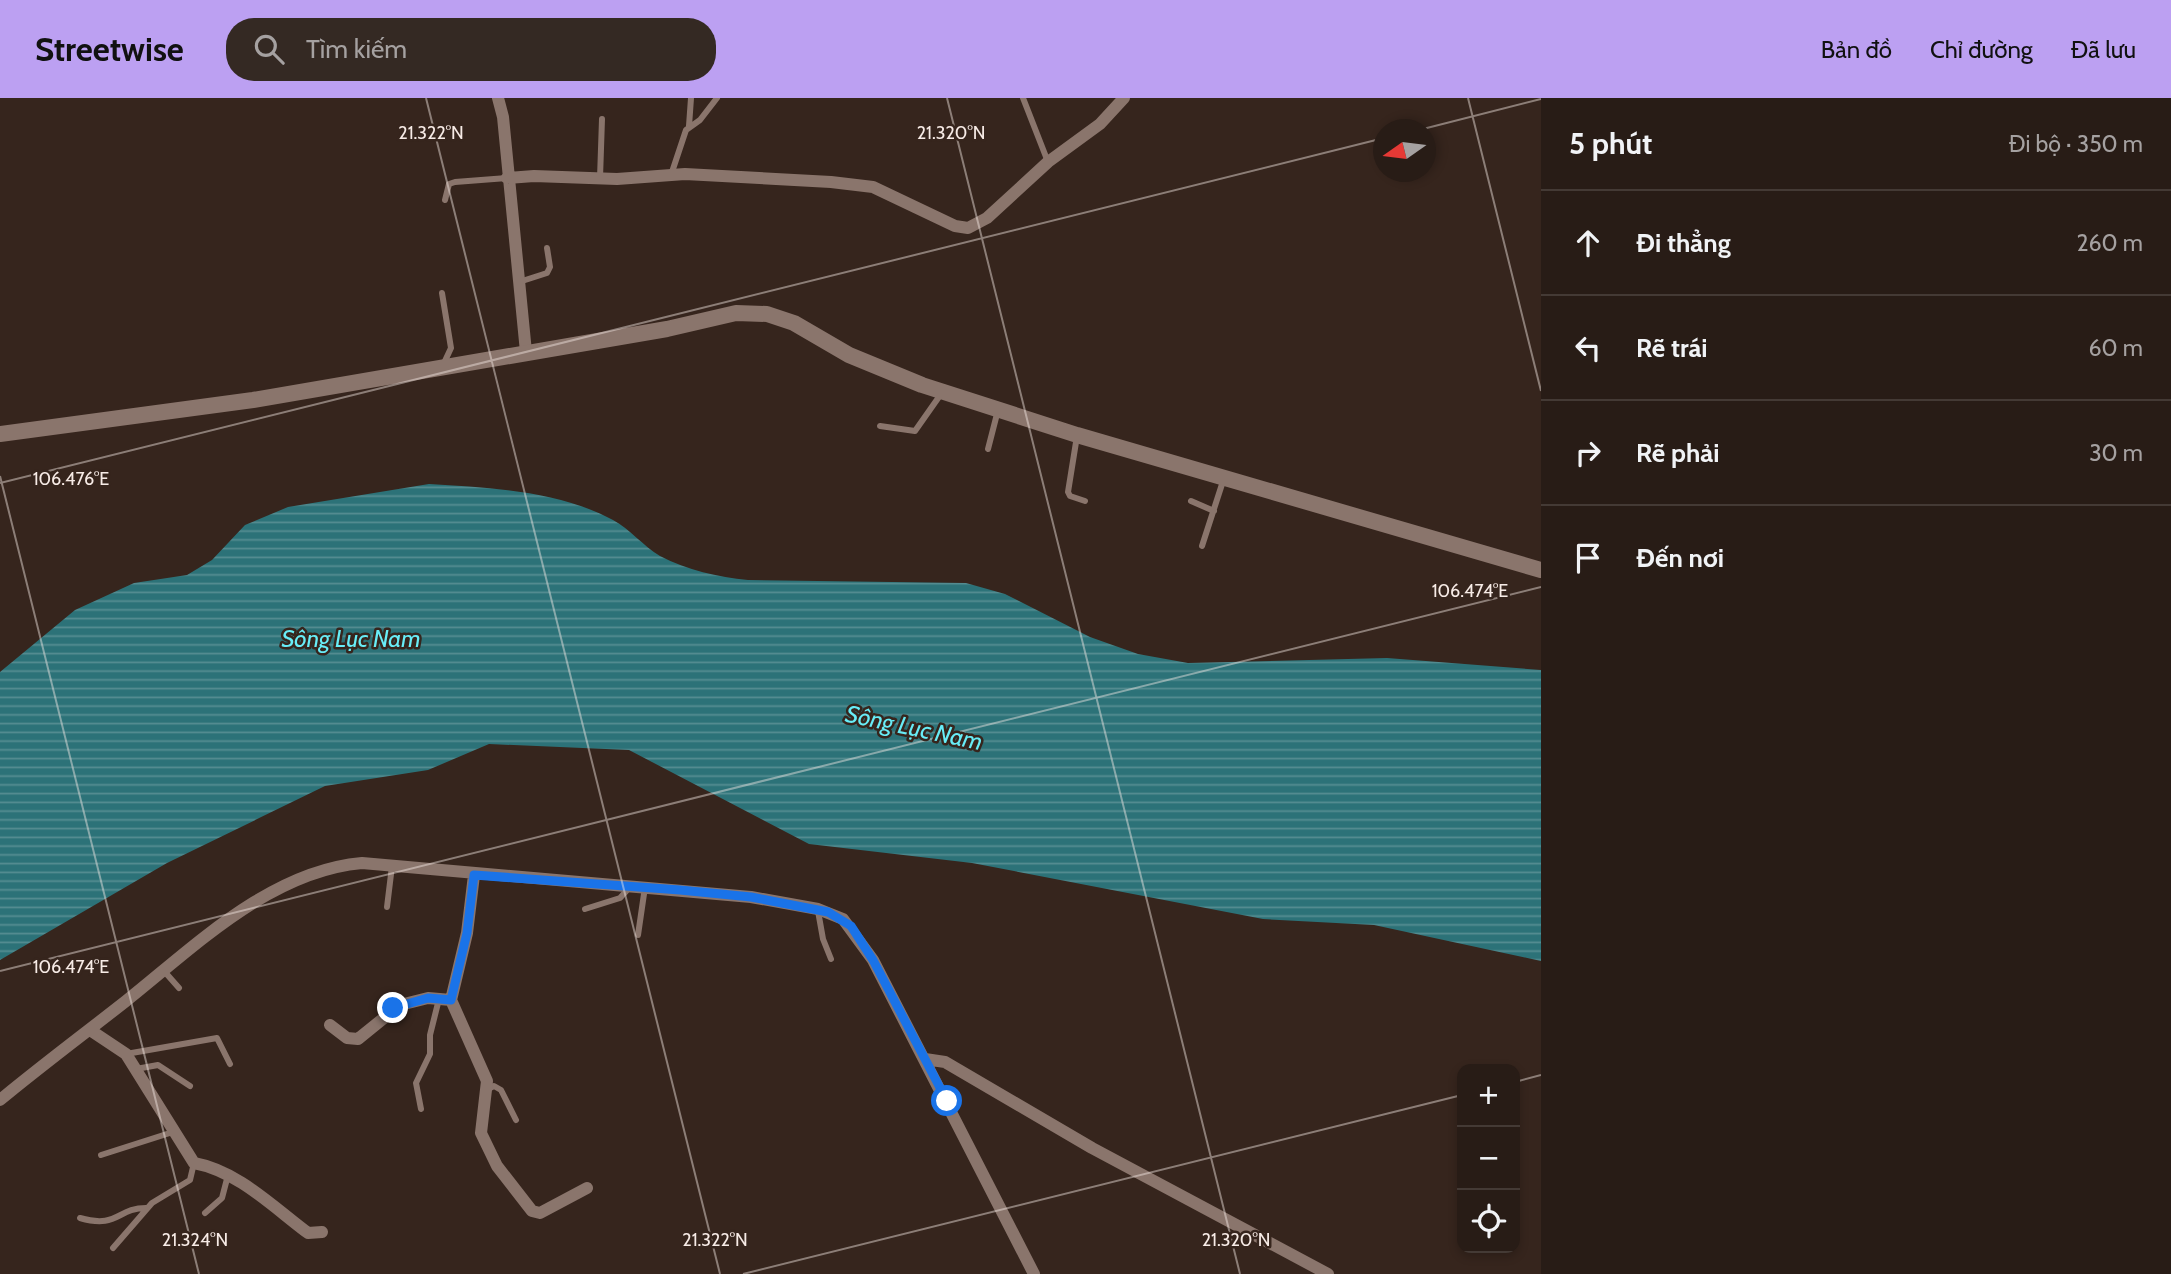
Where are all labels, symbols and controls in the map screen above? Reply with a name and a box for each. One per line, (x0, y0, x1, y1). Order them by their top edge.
search box (226, 18, 716, 81)
text: Streetwise (35, 29, 184, 69)
icon: search (250, 30, 288, 68)
text: Tìm kiếm (306, 33, 407, 65)
text: Bản đồ (1821, 35, 1892, 64)
text: Chỉ đường (1930, 35, 2033, 64)
text: Đã lưu (2071, 35, 2136, 64)
north arrow (1373, 119, 1436, 182)
text: 21.322°N (398, 122, 464, 144)
text: 21.320°N (917, 122, 985, 144)
text: 5 phút (1569, 125, 1652, 162)
text: Đi bộ · 350 m (2009, 130, 2143, 158)
icon: ahead (1569, 224, 1607, 262)
text: Đi thẳng (1636, 227, 1731, 259)
text: 260 m (2076, 229, 2143, 257)
icon: left (1569, 329, 1607, 367)
text: Rẽ trái (1636, 332, 1708, 364)
text: 60 m (2089, 334, 2143, 362)
icon: right (1569, 434, 1607, 472)
text: Rẽ phải (1636, 437, 1719, 469)
text: 30 m (2089, 439, 2143, 467)
text: 106.476°E (33, 468, 109, 490)
icon: arrive (1569, 539, 1607, 577)
text: Đến nơi (1636, 542, 1724, 574)
text: 106.474°E (1432, 580, 1508, 602)
water label: Sông Lục Nam (281, 624, 421, 653)
water label: Sông Lục Nam (843, 699, 985, 756)
text: 106.474°E (33, 956, 109, 978)
route end (377, 992, 408, 1023)
map controls (1457, 1064, 1520, 1253)
button: + (1457, 1064, 1520, 1127)
route start (931, 1085, 962, 1116)
button: − (1457, 1127, 1520, 1190)
button: locate (1457, 1190, 1520, 1253)
text: 21.324°N (162, 1229, 228, 1251)
text: 21.322°N (682, 1229, 748, 1251)
text: 21.320°N (1202, 1229, 1270, 1251)

